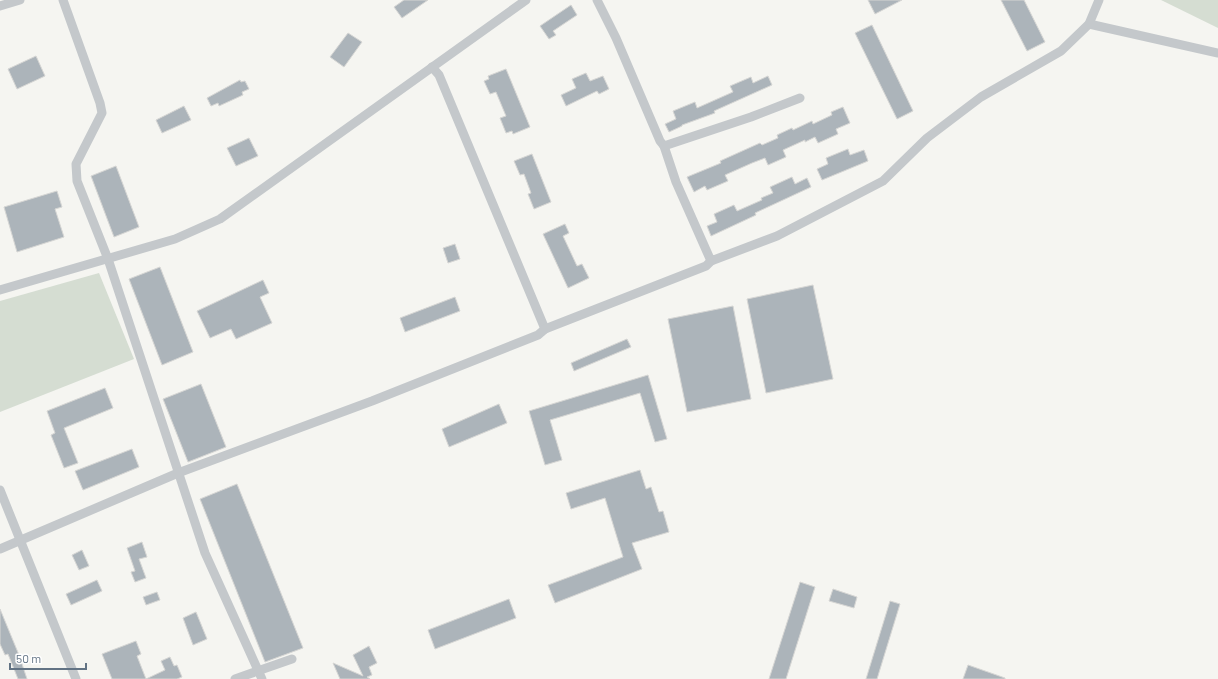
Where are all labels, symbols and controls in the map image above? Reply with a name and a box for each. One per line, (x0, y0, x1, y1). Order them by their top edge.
scale bar (10, 645, 86, 671)
text: 50 m (16, 651, 41, 665)

